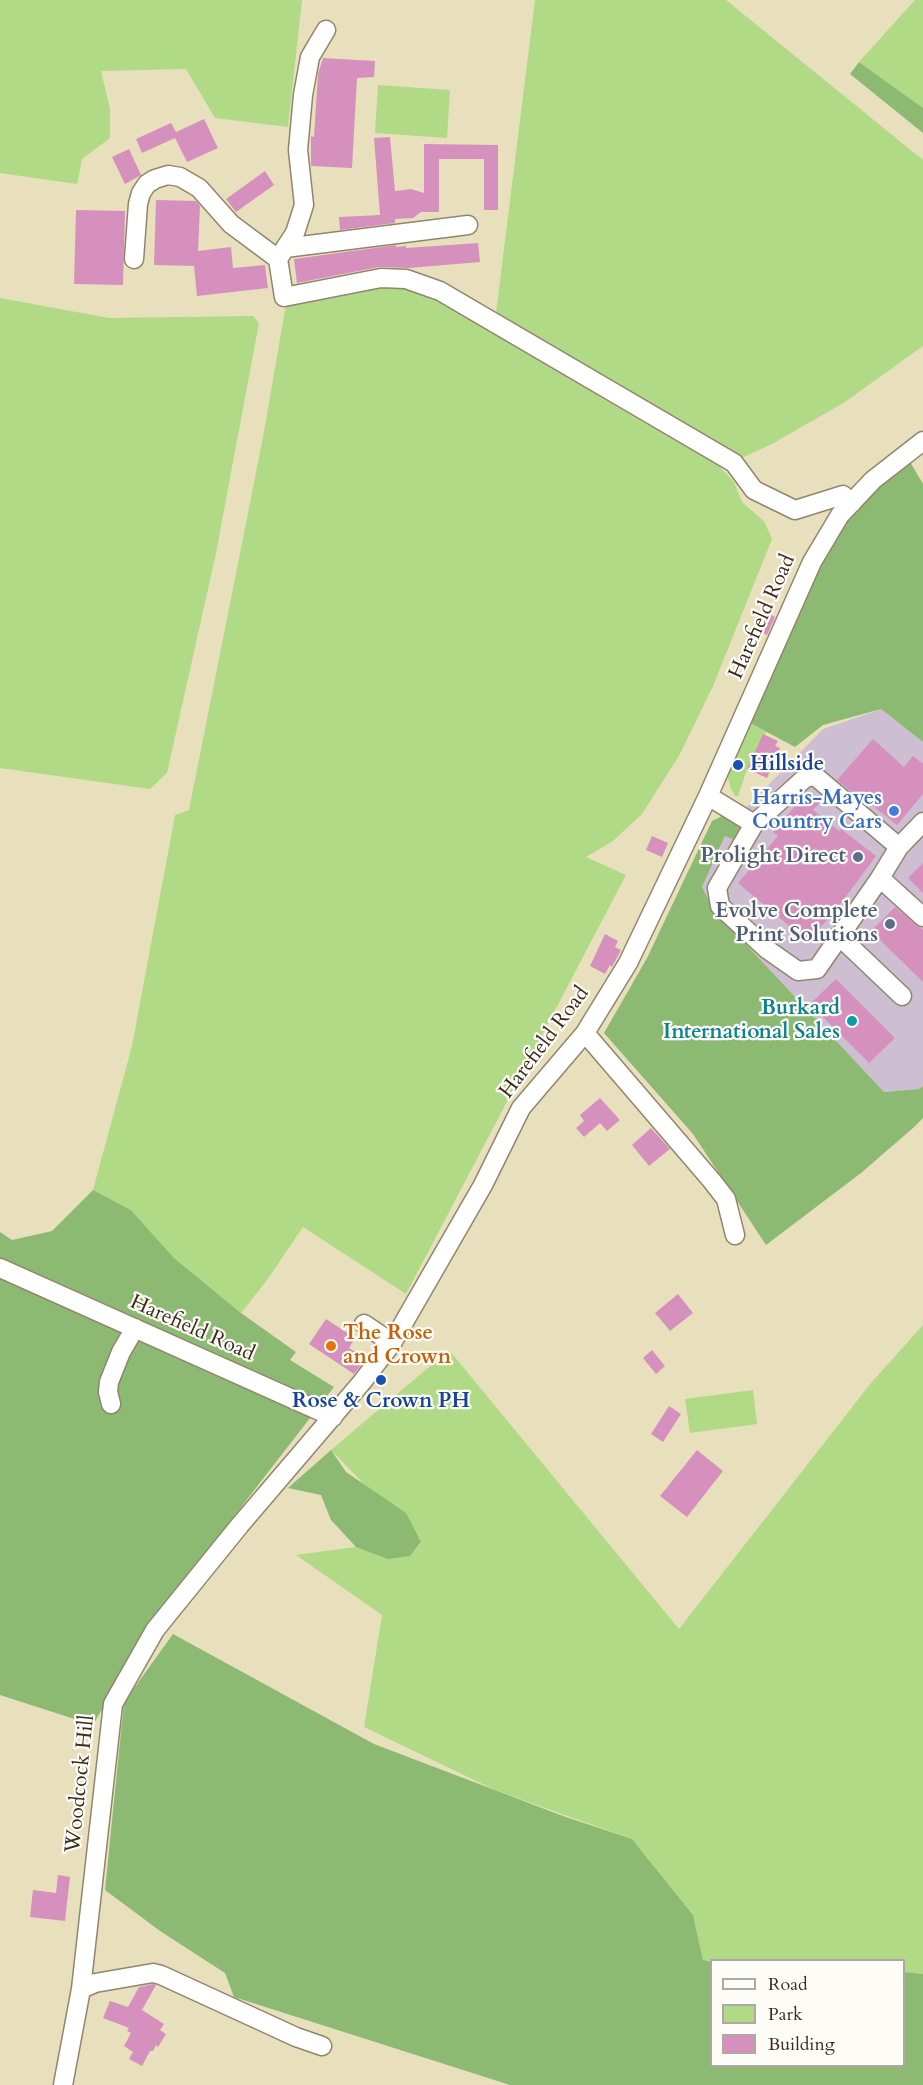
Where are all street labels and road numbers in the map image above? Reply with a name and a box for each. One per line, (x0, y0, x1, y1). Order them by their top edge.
street label: Harefield Road (724, 551, 802, 683)
street label: Harefield Road (495, 982, 595, 1104)
street label: Harefield Road (126, 1290, 258, 1368)
street label: Woodcock Hill (61, 1714, 101, 1854)

